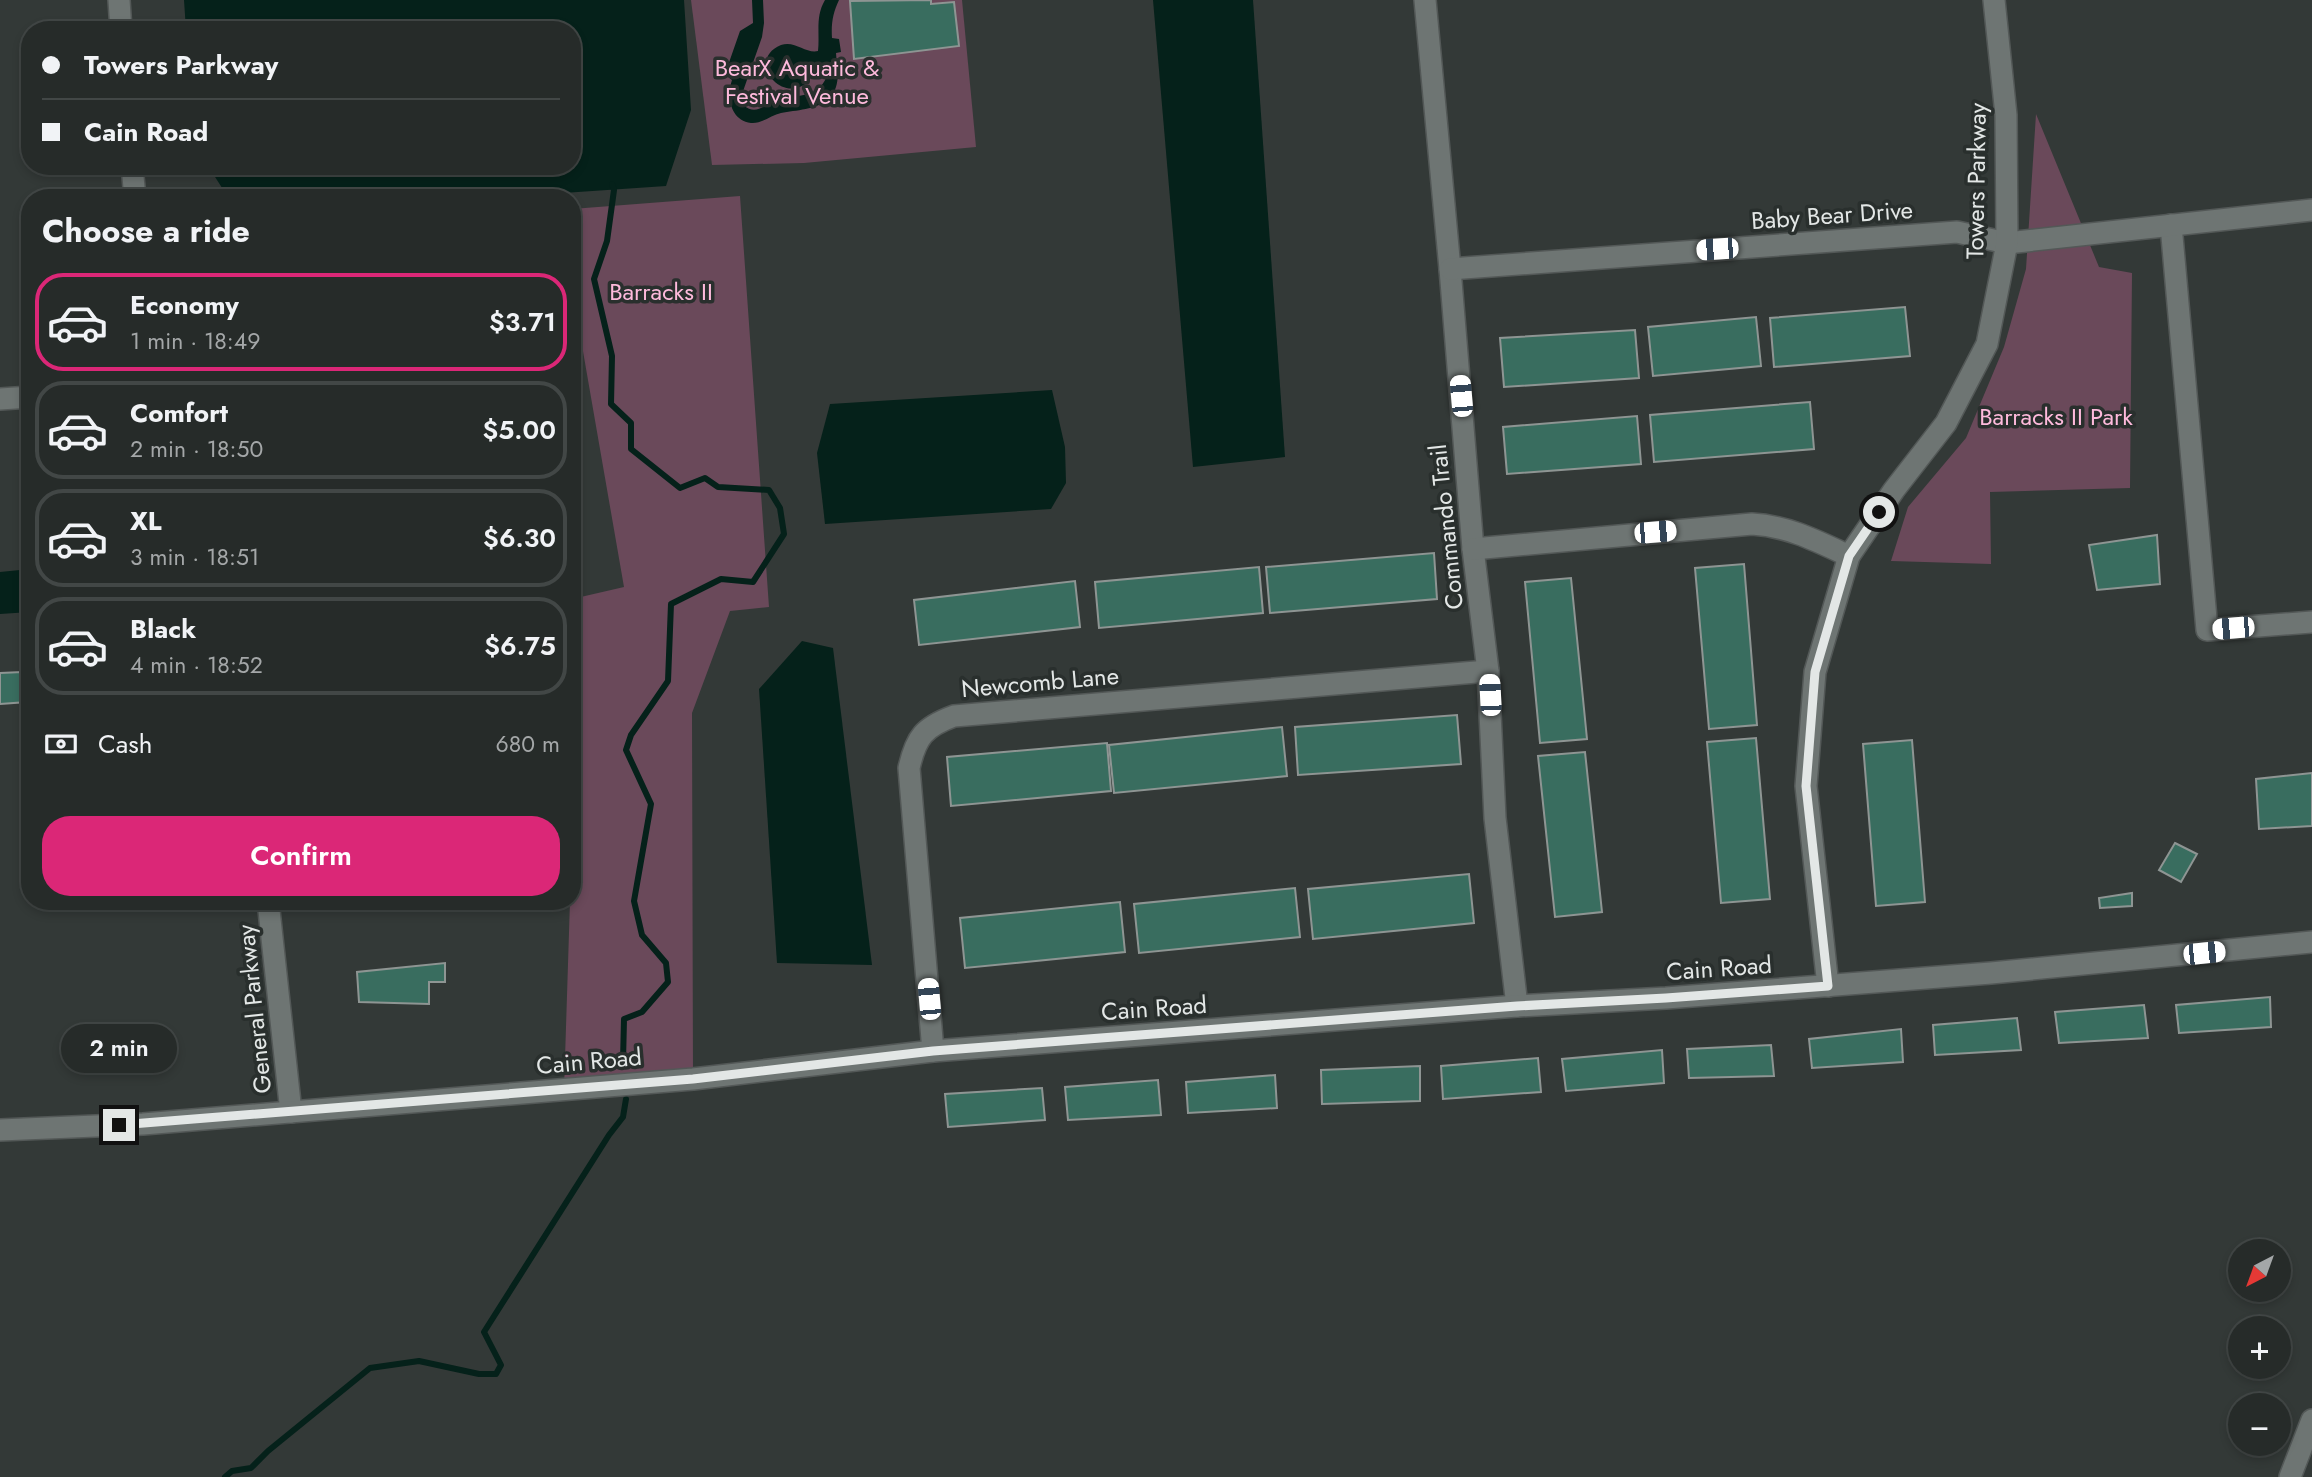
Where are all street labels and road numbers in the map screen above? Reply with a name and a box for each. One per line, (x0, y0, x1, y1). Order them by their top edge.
street label: Towers Parkway (1957, 102, 1995, 259)
street label: Baby Bear Drive (1750, 192, 1914, 238)
street label: Commando Trail (1420, 443, 1472, 611)
street label: Newcomb Lane (960, 658, 1120, 706)
street label: General Parkway (228, 922, 280, 1095)
street label: Cain Road (1665, 947, 1773, 989)
street label: Cain Road (1100, 987, 1208, 1029)
street label: Cain Road (535, 1039, 643, 1083)

